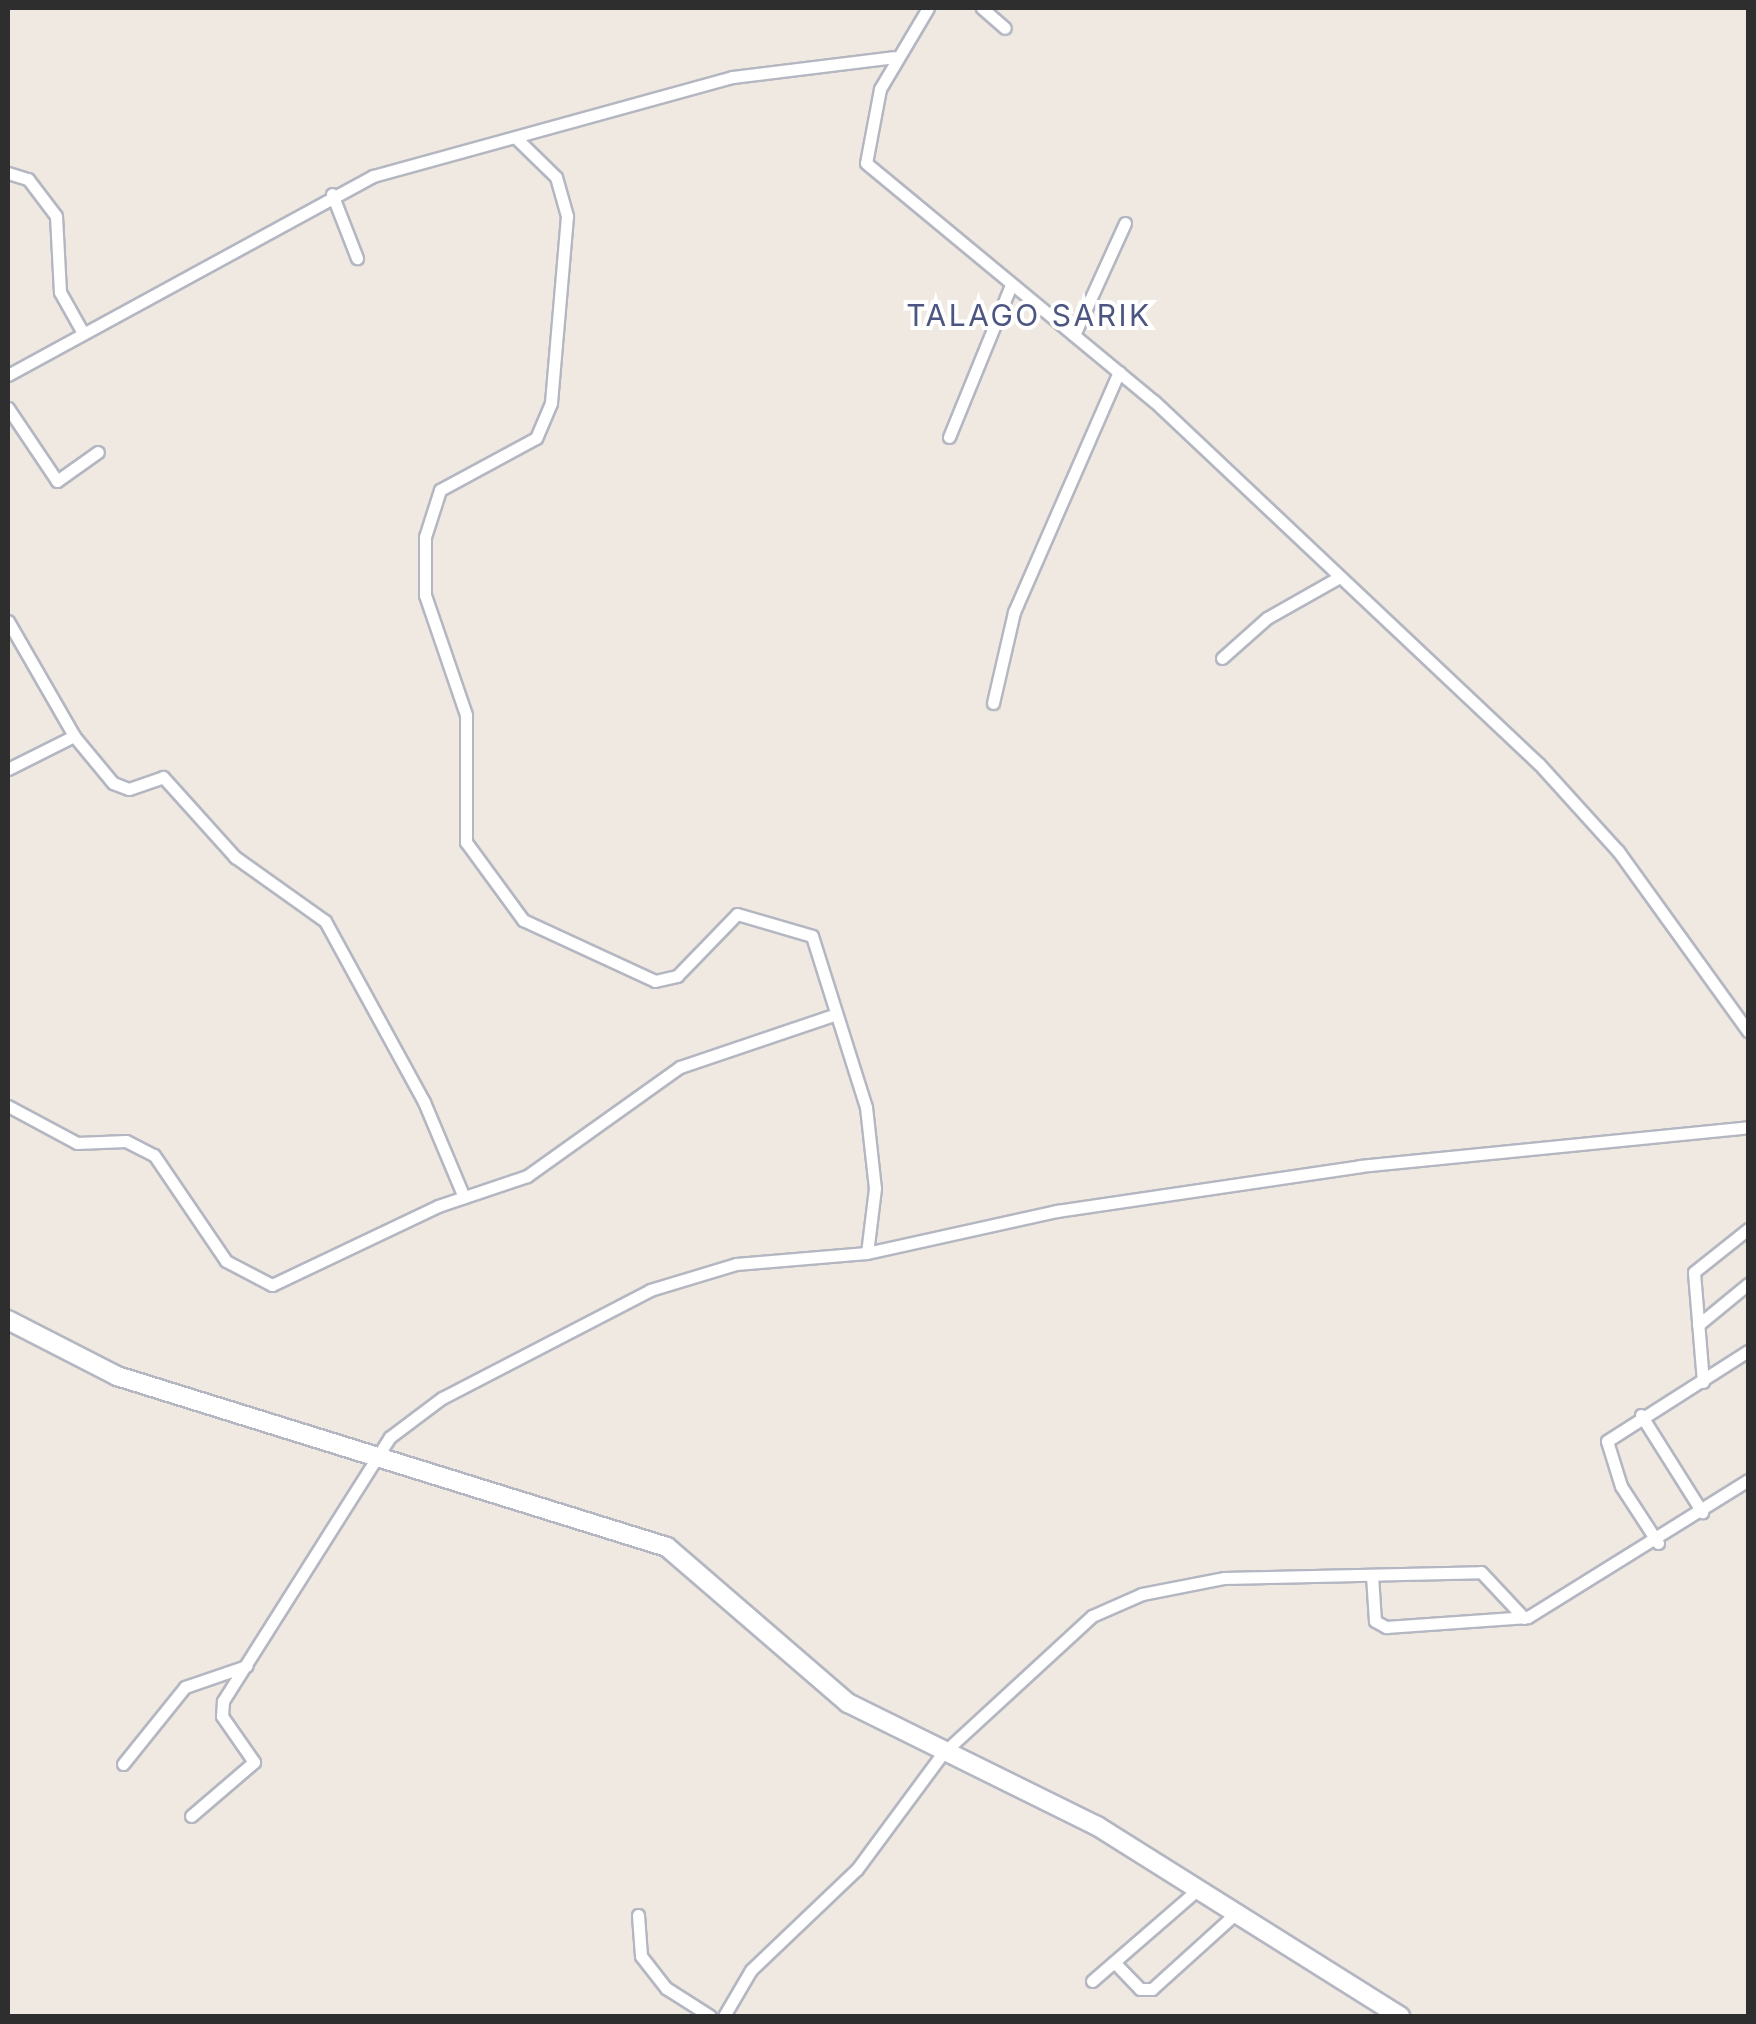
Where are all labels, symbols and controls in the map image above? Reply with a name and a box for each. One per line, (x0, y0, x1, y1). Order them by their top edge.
district label: TALAGO SARIK (906, 297, 1152, 333)

